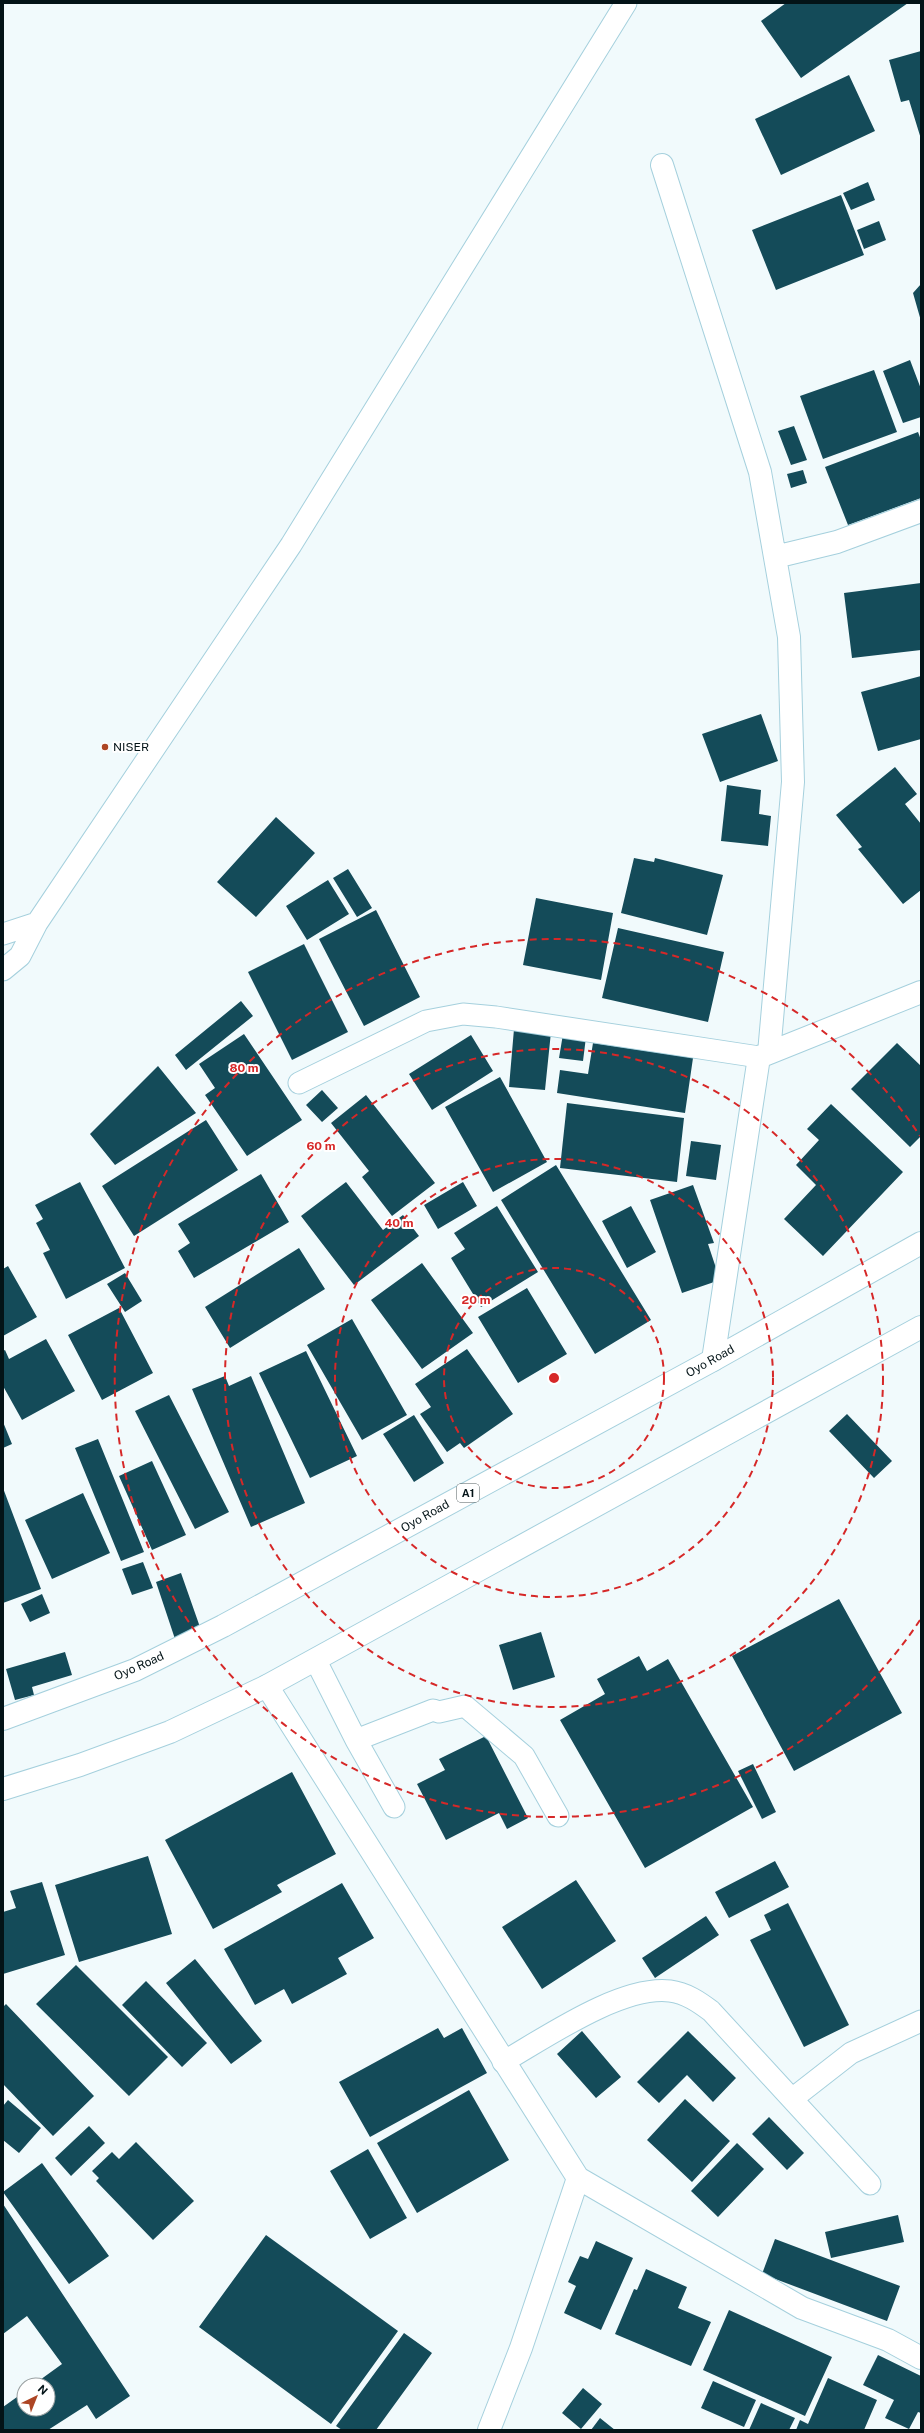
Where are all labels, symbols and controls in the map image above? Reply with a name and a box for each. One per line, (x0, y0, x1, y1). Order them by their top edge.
place label: NISER (113, 740, 149, 754)
marker: NISER (100, 742, 110, 752)
text: 80 m (229, 1061, 259, 1075)
text: 60 m (306, 1139, 336, 1153)
text: 40 m (384, 1216, 414, 1230)
text: 20 m (462, 1293, 491, 1307)
street label: Oyo Road (683, 1342, 737, 1380)
centre of rings (547, 1371, 561, 1385)
road number: A1 (457, 1484, 479, 1502)
street label: Oyo Road (398, 1497, 452, 1535)
street label: Oyo Road (112, 1649, 166, 1683)
north arrow (16, 2377, 56, 2417)
text: N (36, 2382, 50, 2397)

